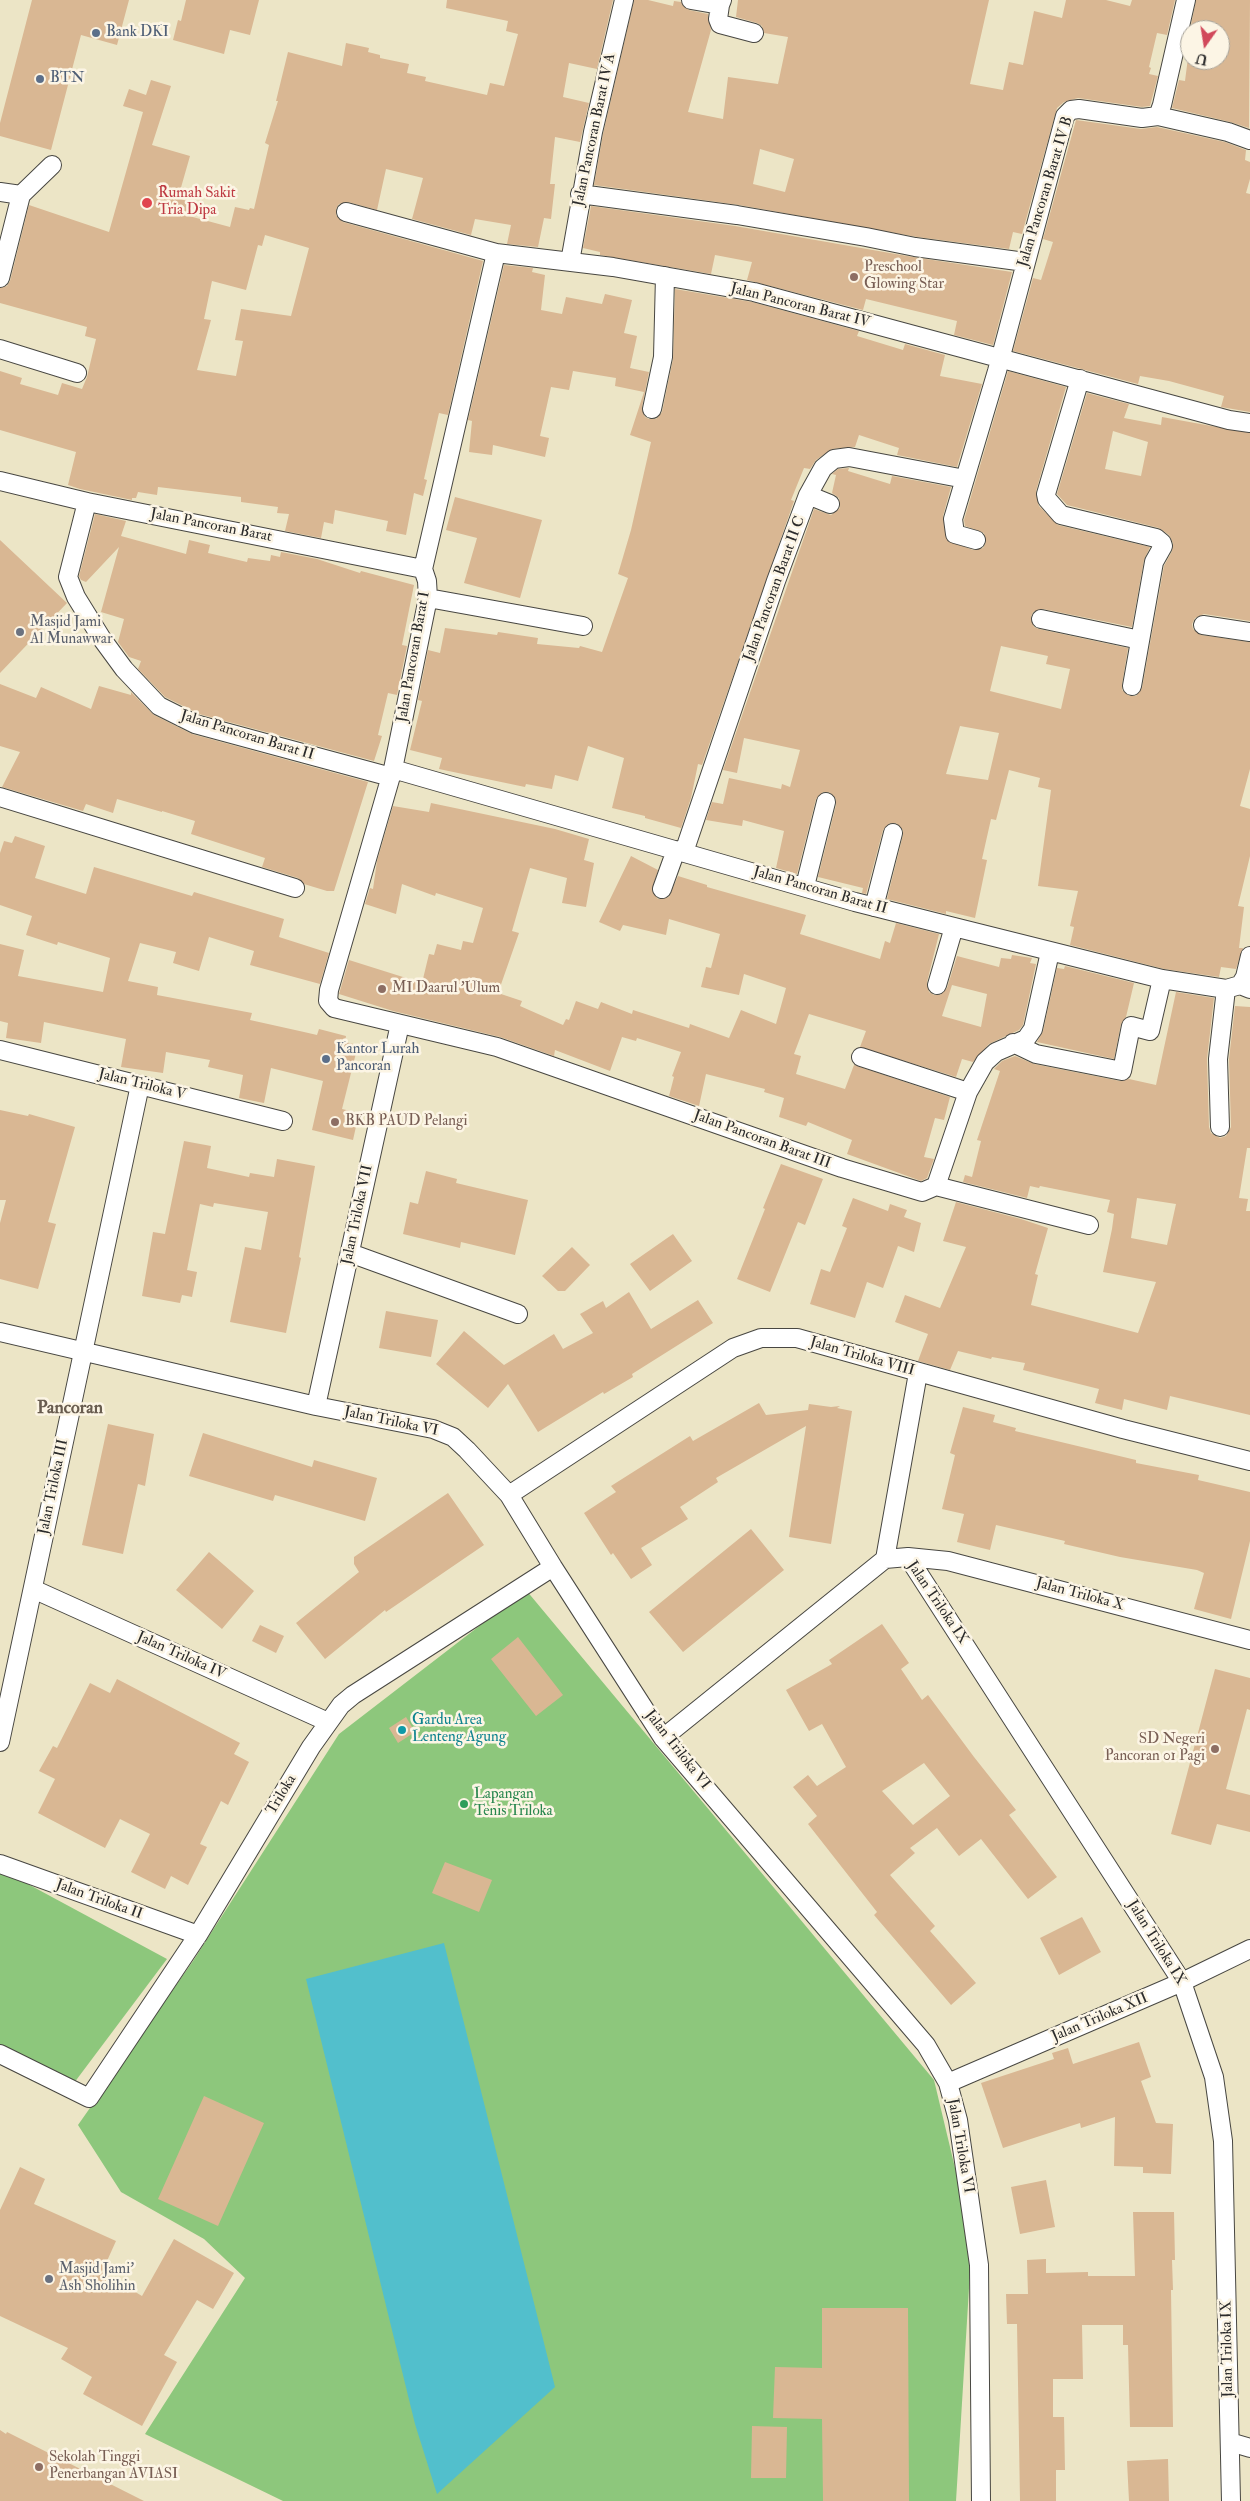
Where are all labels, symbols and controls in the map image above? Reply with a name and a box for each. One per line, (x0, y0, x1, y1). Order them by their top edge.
north arrow (1180, 20, 1230, 70)
place label: Bank DKI (106, 24, 169, 42)
marker: Bank DKI (90, 27, 102, 39)
text: U (1194, 50, 1209, 69)
street label: Jalan Pancoran Barat IV A (570, 52, 620, 208)
place label: BTN (50, 70, 84, 88)
marker: BTN (34, 73, 46, 85)
street label: Jalan Pancoran Barat IV B (1015, 115, 1077, 269)
place label: Rumah Sakit Tria Dipa (158, 185, 236, 220)
marker: Rumah Sakit Tria Dipa (140, 196, 154, 210)
place label: Preschool Glowing Star (864, 259, 944, 294)
marker: Preschool Glowing Star (848, 271, 860, 283)
street label: Jalan Pancoran Barat IV (728, 280, 872, 332)
street label: Jalan Pancoran Barat (149, 505, 273, 547)
street label: Jalan Pancoran Barat II C (740, 514, 810, 664)
street label: Jalan Pancoran Barat I (394, 590, 434, 724)
place label: Masjid Jami Al Munawwar (30, 614, 113, 649)
marker: Masjid Jami Al Munawwar (14, 626, 26, 638)
street label: Jalan Pancoran Barat II (178, 707, 316, 765)
street label: Jalan Pancoran Barat II (751, 863, 889, 919)
place label: MI Daarul 'Ulum (392, 980, 500, 998)
marker: MI Daarul 'Ulum (376, 983, 388, 995)
place label: Kantor Lurah Pancoran (336, 1041, 419, 1076)
marker: Kantor Lurah Pancoran (320, 1053, 332, 1065)
street label: Jalan Triloka V (96, 1065, 188, 1105)
street label: Jalan Pancoran Barat III (691, 1107, 833, 1173)
place label: BKB PAUD Pelangi (345, 1113, 467, 1131)
marker: BKB PAUD Pelangi (329, 1116, 341, 1128)
street label: Jalan Triloka VII (339, 1163, 377, 1267)
street label: Jalan Triloka VIII (808, 1333, 916, 1381)
district label: Pancoran (37, 1398, 103, 1420)
street label: Jalan Triloka VI (342, 1403, 440, 1441)
street label: Jalan Triloka III (35, 1437, 73, 1537)
street label: Jalan Triloka IX (902, 1558, 972, 1648)
street label: Jalan Triloka X (1034, 1575, 1126, 1615)
street label: Jalan Triloka IV (134, 1628, 228, 1684)
street label: Jalan Triloka VI (640, 1707, 714, 1793)
place label: Gardu Area Lenteng Agung (412, 1712, 506, 1747)
marker: Gardu Area Lenteng Agung (396, 1724, 408, 1736)
place label: SD Negeri Pancoran 01 Pagi (1105, 1731, 1205, 1766)
marker: SD Negeri Pancoran 01 Pagi (1209, 1743, 1221, 1755)
street label: Triloka (263, 1772, 301, 1818)
place label: Lapangan Tenis Triloka (474, 1786, 553, 1821)
marker: Lapangan Tenis Triloka (458, 1798, 470, 1810)
street label: Jalan Triloka II (53, 1876, 145, 1924)
street label: Jalan Triloka IX (1123, 1897, 1189, 1989)
street label: Jalan Triloka XII (1049, 1990, 1151, 2046)
street label: Jalan Triloka VI (943, 2097, 977, 2195)
place label: Masjid Jami' Ash Sholihin (59, 2261, 135, 2296)
marker: Masjid Jami' Ash Sholihin (43, 2273, 55, 2285)
street label: Jalan Triloka IX (1218, 2300, 1238, 2398)
place label: Sekolah Tinggi Penerbangan AVIASI (49, 2449, 178, 2484)
marker: Sekolah Tinggi Penerbangan AVIASI (33, 2461, 45, 2473)

